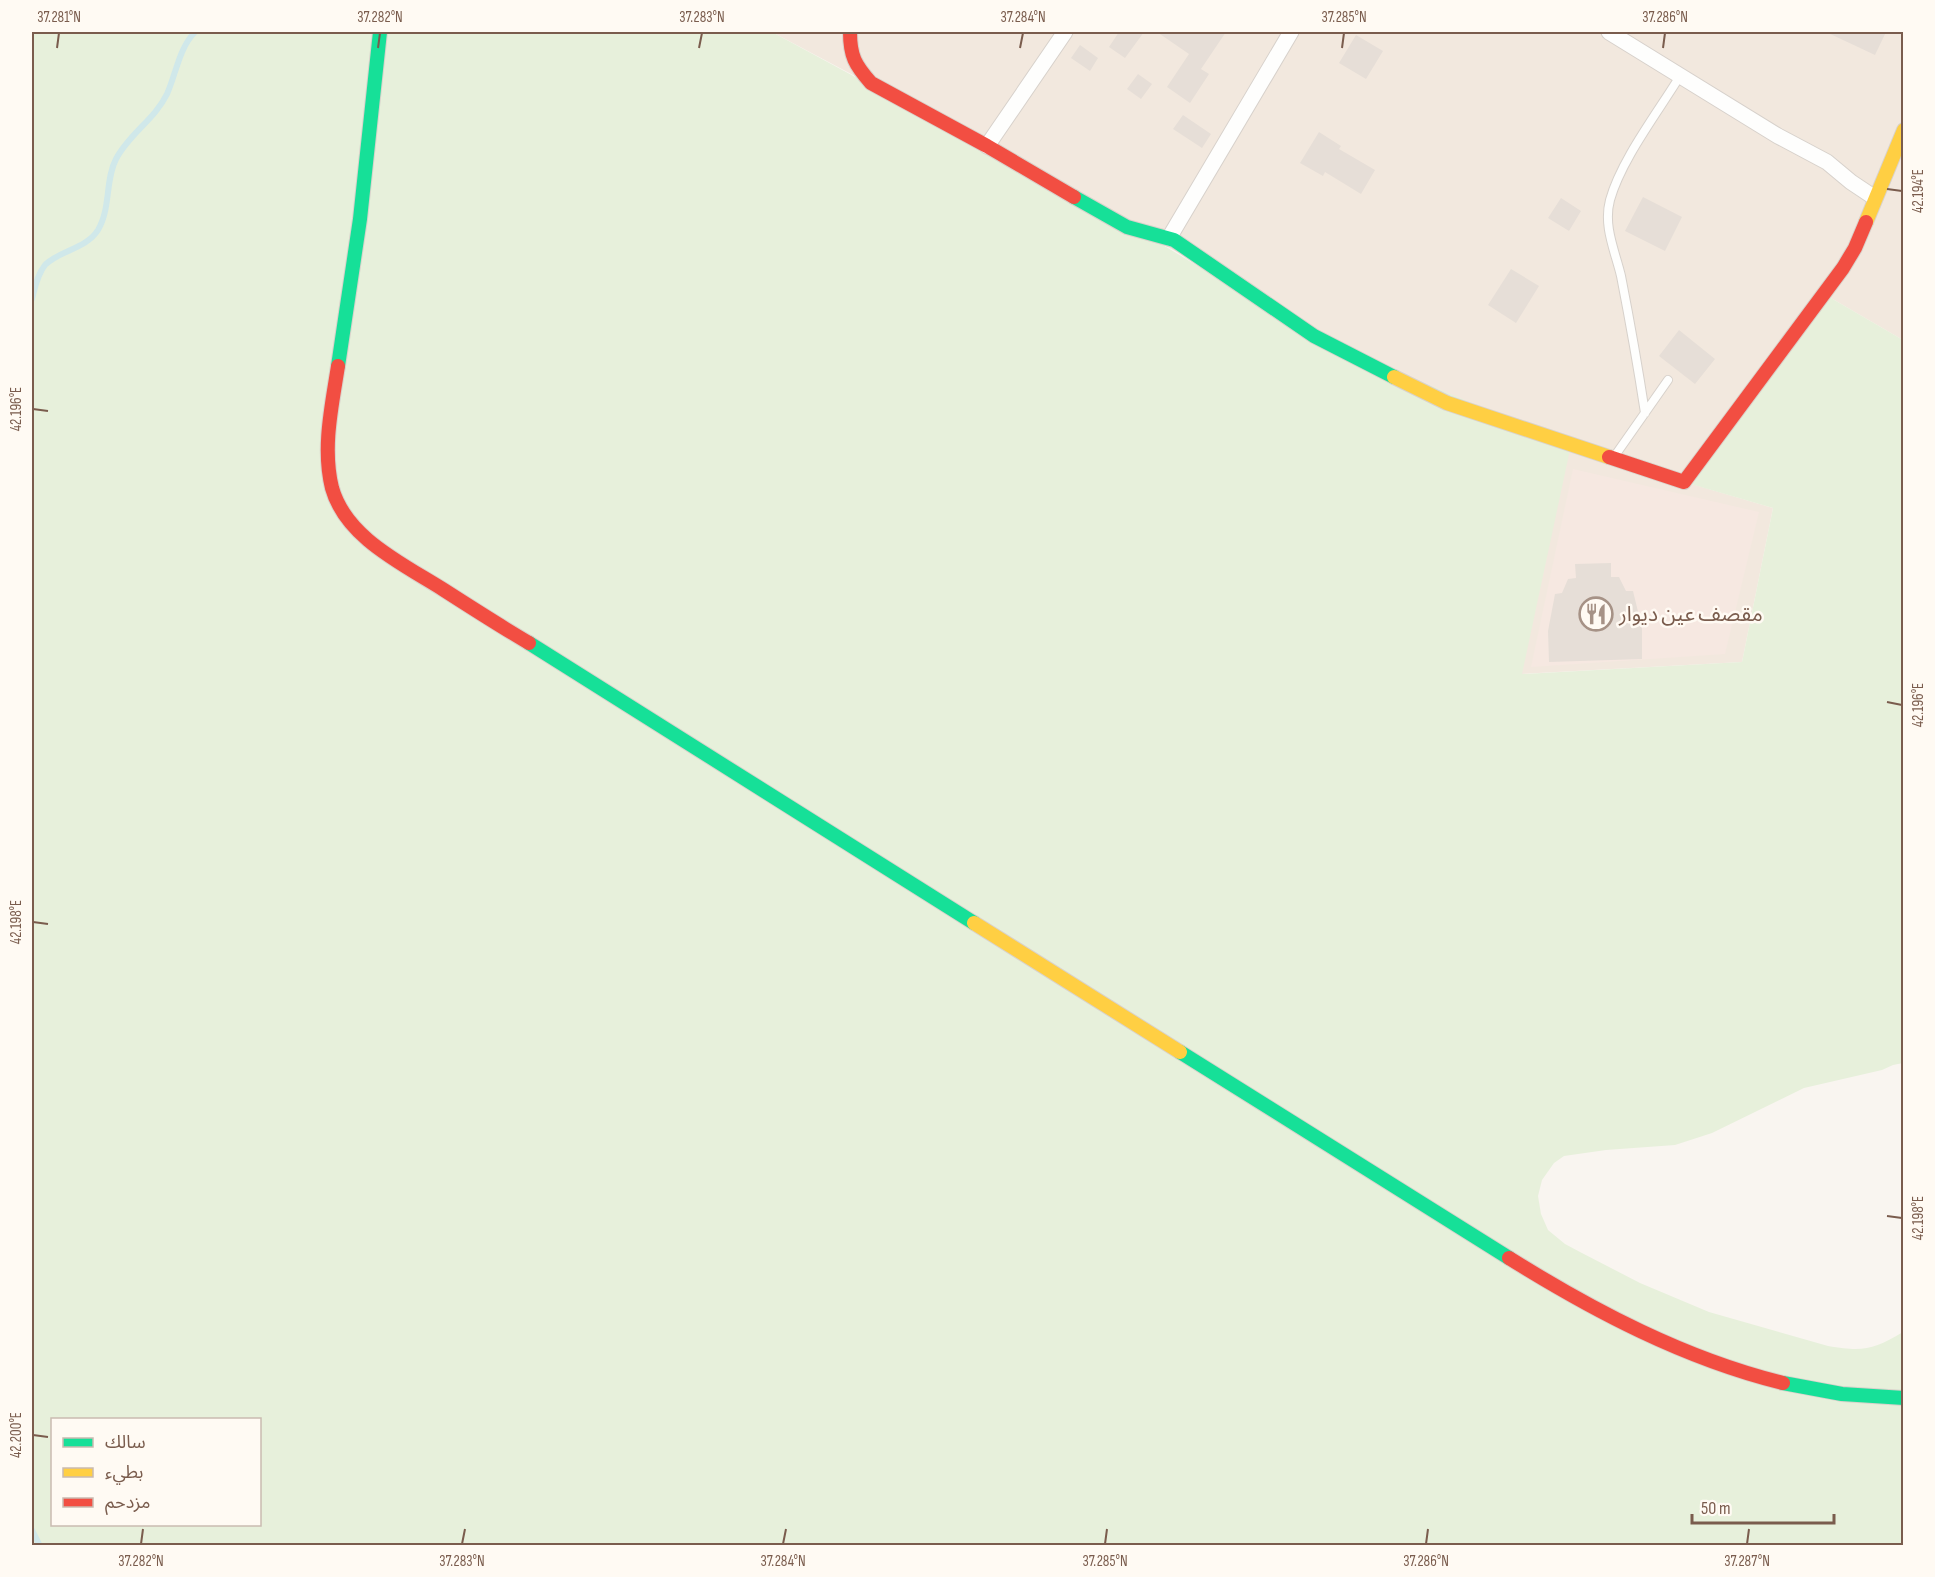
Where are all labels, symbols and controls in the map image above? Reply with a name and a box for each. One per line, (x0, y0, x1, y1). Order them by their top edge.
text: 37.281°N (37, 8, 81, 27)
text: 37.282°N (357, 8, 403, 27)
text: 37.283°N (679, 8, 725, 27)
text: 37.284°N (1000, 8, 1046, 27)
text: 37.285°N (1321, 8, 1367, 27)
text: 37.286°N (1642, 8, 1688, 27)
text: 42.194°E (1909, 169, 1928, 213)
text: 42.196°E (7, 387, 26, 431)
restaurant icon: مقصف عين ديوار (1578, 596, 1614, 632)
place label: مقصف عين ديوار (1618, 602, 1763, 627)
text: 42.196°E (1909, 683, 1928, 727)
text: 42.198°E (7, 900, 26, 944)
text: 42.198°E (1909, 1196, 1928, 1240)
text: 42.200°E (7, 1412, 26, 1458)
legend (51, 1418, 261, 1526)
text: سالك (105, 1432, 146, 1453)
text: بطيء (105, 1462, 143, 1485)
scale bar (1692, 1487, 1834, 1525)
text: مزدحم (105, 1492, 150, 1515)
text: 50 m (1701, 1498, 1731, 1519)
text: 37.282°N (118, 1552, 164, 1571)
text: 37.283°N (439, 1552, 485, 1571)
text: 37.284°N (760, 1552, 806, 1571)
text: 37.285°N (1082, 1552, 1128, 1571)
text: 37.286°N (1403, 1552, 1449, 1571)
text: 37.287°N (1724, 1552, 1770, 1571)

